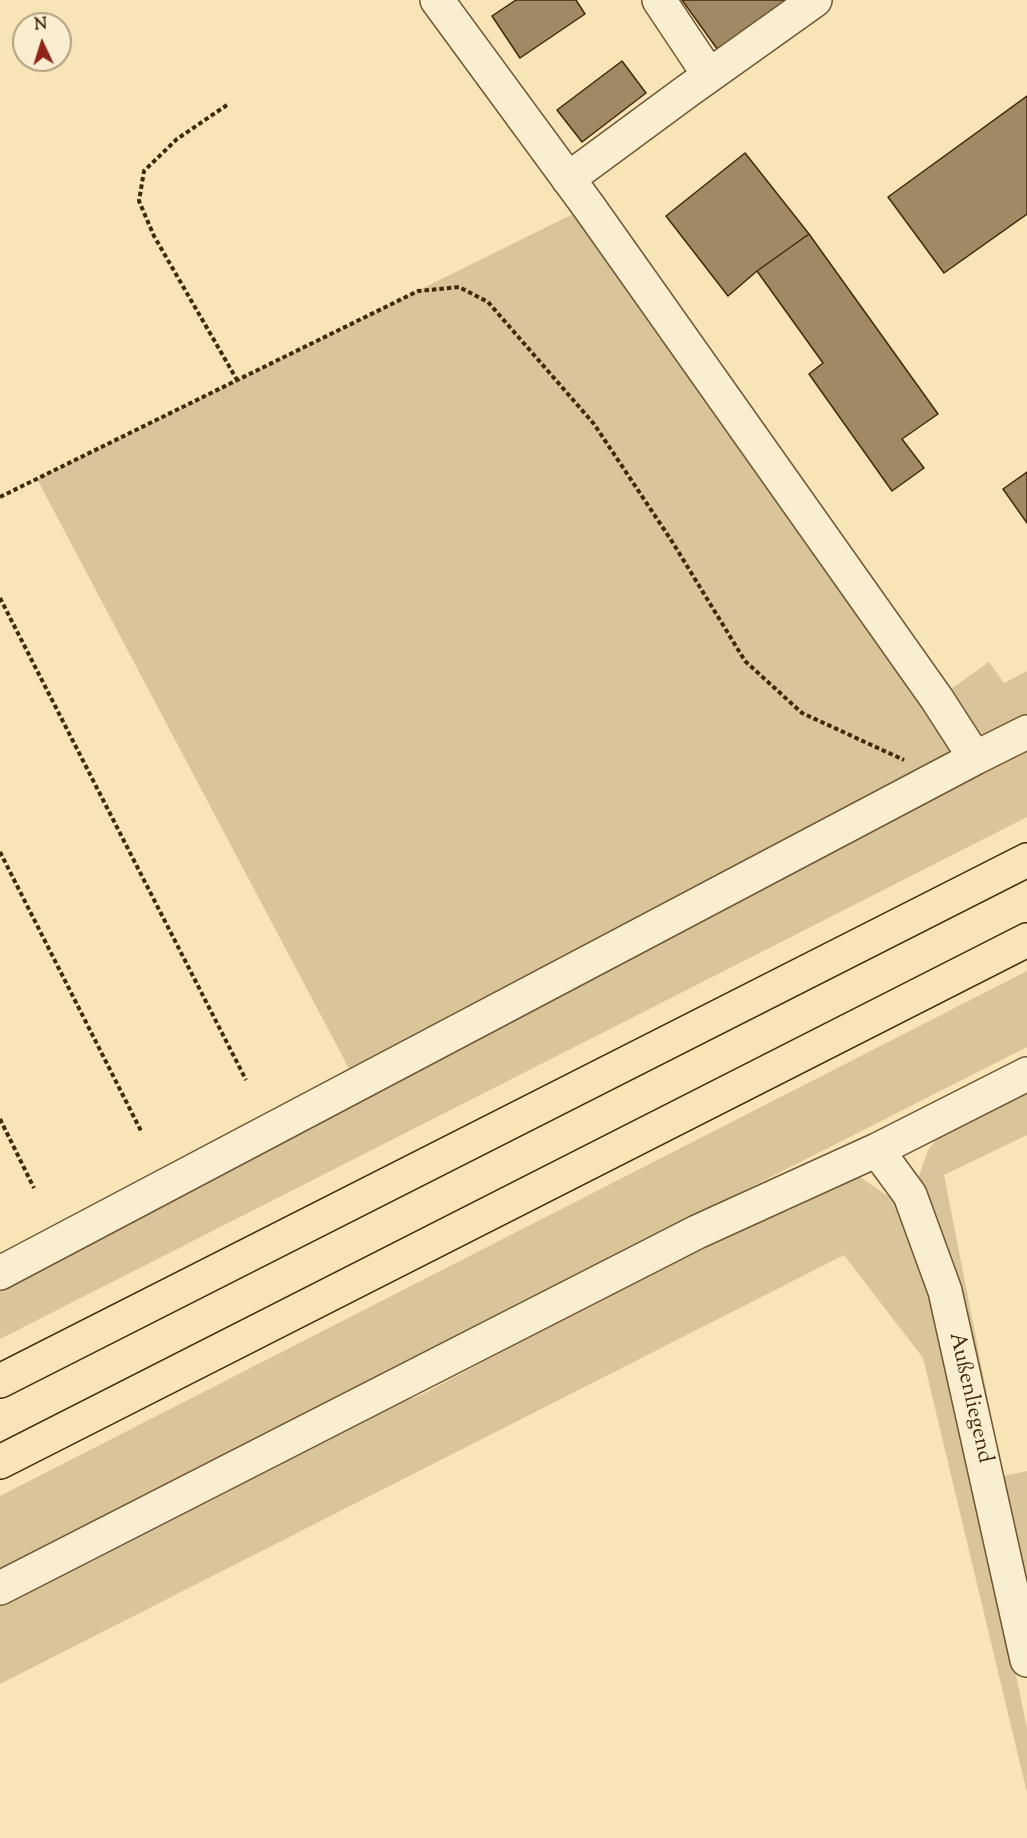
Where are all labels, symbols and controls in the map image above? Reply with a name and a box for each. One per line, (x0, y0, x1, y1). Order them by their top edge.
north arrow (12, 12, 72, 72)
text: N (34, 14, 48, 37)
street label: Außenliegend (941, 1330, 997, 1466)

